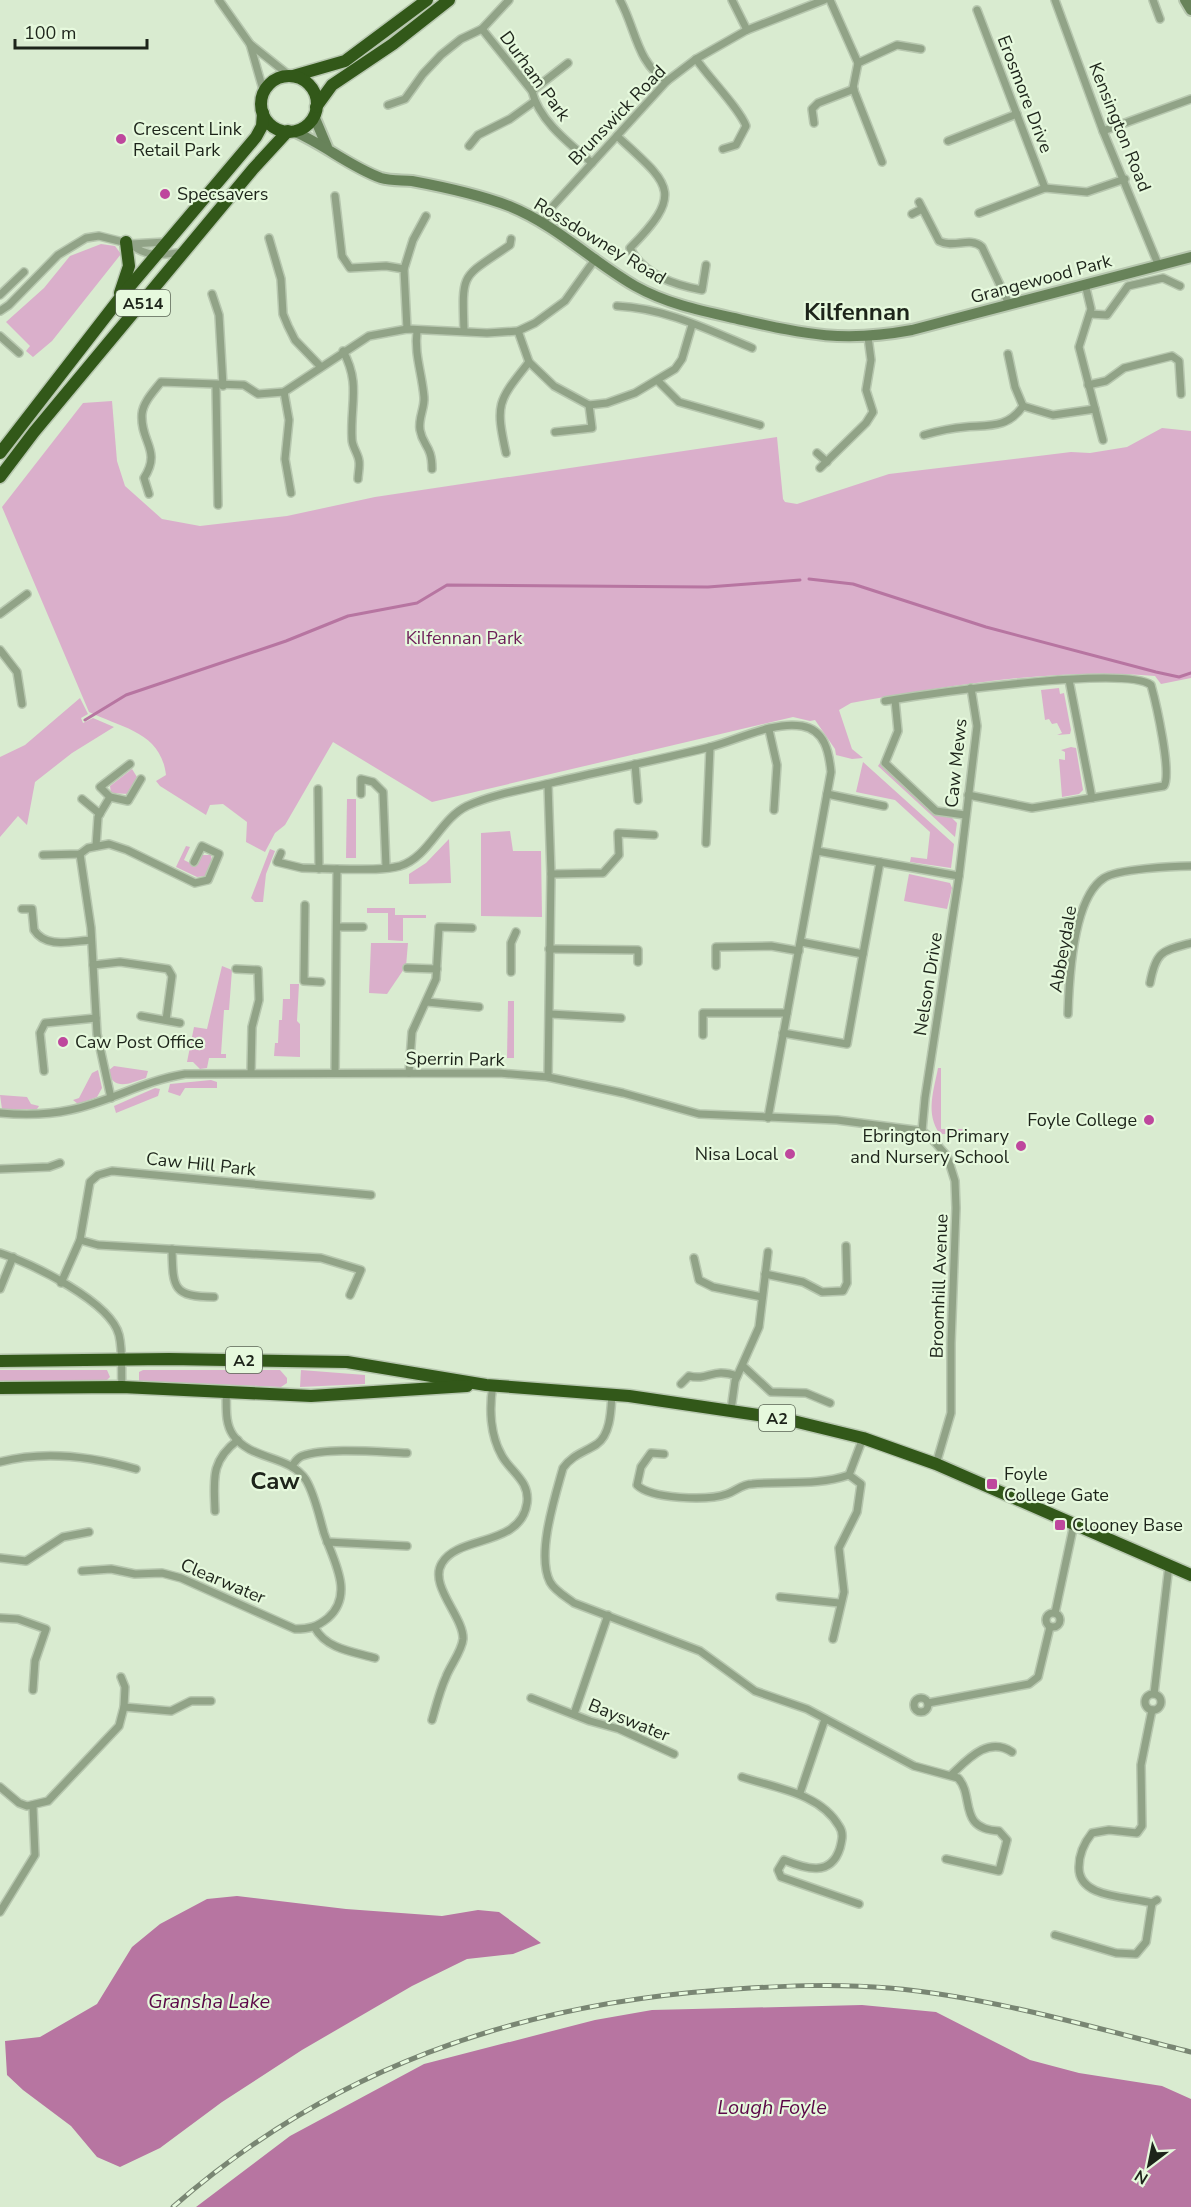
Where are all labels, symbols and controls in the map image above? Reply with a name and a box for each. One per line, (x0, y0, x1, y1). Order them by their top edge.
scale bar (15, 12, 147, 50)
text: 100 m (24, 21, 76, 45)
street label: Durham Park (494, 26, 576, 127)
street label: Erosmore Drive (992, 32, 1058, 156)
street label: Kensington Road (1083, 59, 1157, 195)
street label: Brunswick Road (563, 60, 671, 170)
place label: Crescent Link Retail Park (133, 117, 243, 162)
marker: Crescent Link Retail Park (114, 132, 128, 146)
place label: Specsavers (177, 182, 268, 206)
marker: Specsavers (158, 187, 172, 201)
street label: Rossdowney Road (529, 192, 671, 290)
street label: Grangewood Park (968, 248, 1115, 309)
road number: A514 (116, 290, 170, 316)
district label: Kilfennan (804, 296, 910, 328)
park label: Kilfennan Park (406, 626, 523, 650)
street label: Caw Mews (939, 717, 973, 809)
street label: Abbeydale (1044, 904, 1082, 994)
street label: Nelson Drive (908, 931, 948, 1037)
place label: Caw Post Office (75, 1030, 204, 1054)
marker: Caw Post Office (56, 1035, 70, 1049)
street label: Sperrin Park (405, 1046, 506, 1072)
place label: Foyle College (1027, 1108, 1137, 1132)
marker: Foyle College (1142, 1113, 1156, 1127)
place label: Ebrington Primary and Nursery School (850, 1124, 1010, 1169)
marker: Ebrington Primary and Nursery School (1014, 1139, 1028, 1153)
place label: Nisa Local (695, 1142, 779, 1166)
street label: Caw Hill Park (145, 1146, 258, 1182)
marker: Nisa Local (783, 1147, 797, 1161)
street label: Broomhill Avenue (924, 1213, 954, 1359)
road number: A2 (226, 1347, 262, 1373)
road number: A2 (759, 1405, 795, 1431)
place label: Foyle College Gate (1004, 1462, 1109, 1507)
district label: Caw (250, 1465, 300, 1497)
marker: Foyle College Gate (985, 1477, 999, 1491)
place label: Clooney Base (1072, 1513, 1183, 1537)
marker: Clooney Base (1053, 1518, 1067, 1532)
street label: Clearwater (177, 1552, 270, 1610)
street label: Bayswater (585, 1693, 674, 1747)
water label: Gransha Lake (148, 1988, 270, 2015)
water label: Lough Foyle (717, 2094, 827, 2121)
north arrow (1119, 2135, 1179, 2195)
text: N (1131, 2164, 1152, 2189)

